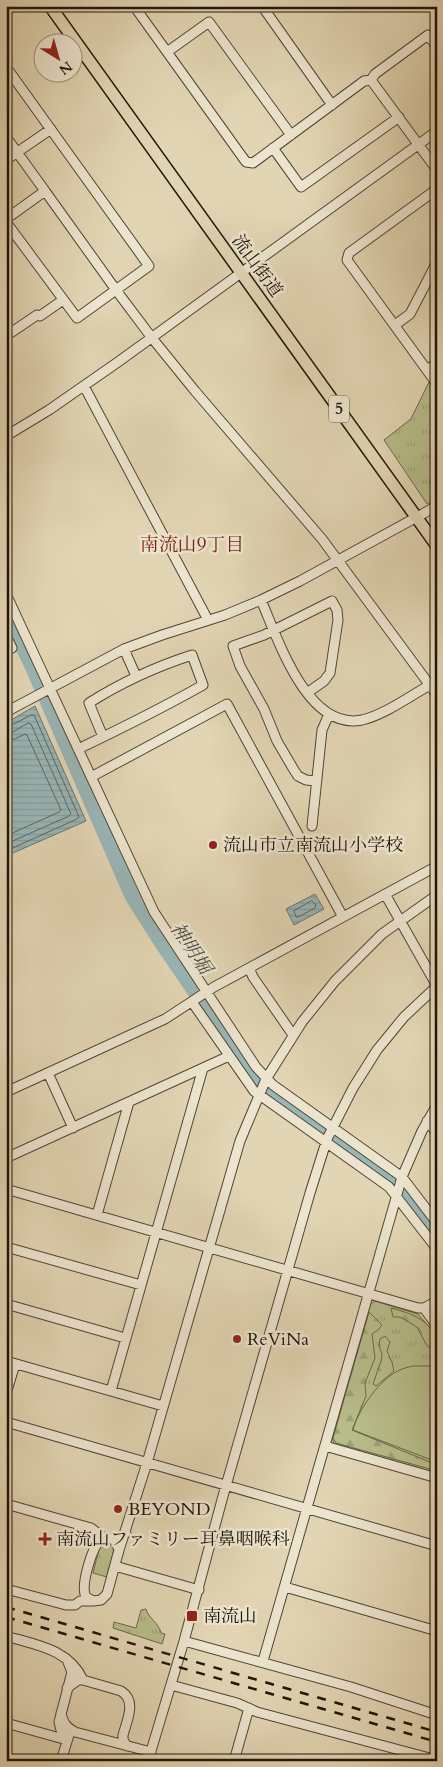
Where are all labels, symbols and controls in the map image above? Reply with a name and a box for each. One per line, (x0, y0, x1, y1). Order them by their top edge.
north arrow (32, 32, 82, 82)
text: N (55, 57, 76, 79)
street label: 流山街道 (226, 230, 288, 302)
road number: 5 (329, 396, 349, 422)
district label: 南流山9丁目 (140, 532, 244, 558)
place label: 流山市立南流山小学校 (223, 833, 403, 858)
marker: 流山市立南流山小学校 (207, 839, 219, 851)
water label: 神明堀 (164, 917, 219, 981)
place label: ReViNa (247, 1327, 309, 1352)
marker: ReViNa (231, 1333, 243, 1345)
place label: BEYOND (128, 1497, 210, 1522)
marker: BEYOND (112, 1503, 124, 1515)
place label: 南流山ファミリー耳鼻咽喉科 (56, 1527, 290, 1552)
marker: 南流山ファミリー耳鼻咽喉科 (38, 1532, 52, 1546)
place label: 南流山 (203, 1604, 257, 1629)
marker: 南流山 (185, 1609, 199, 1623)

